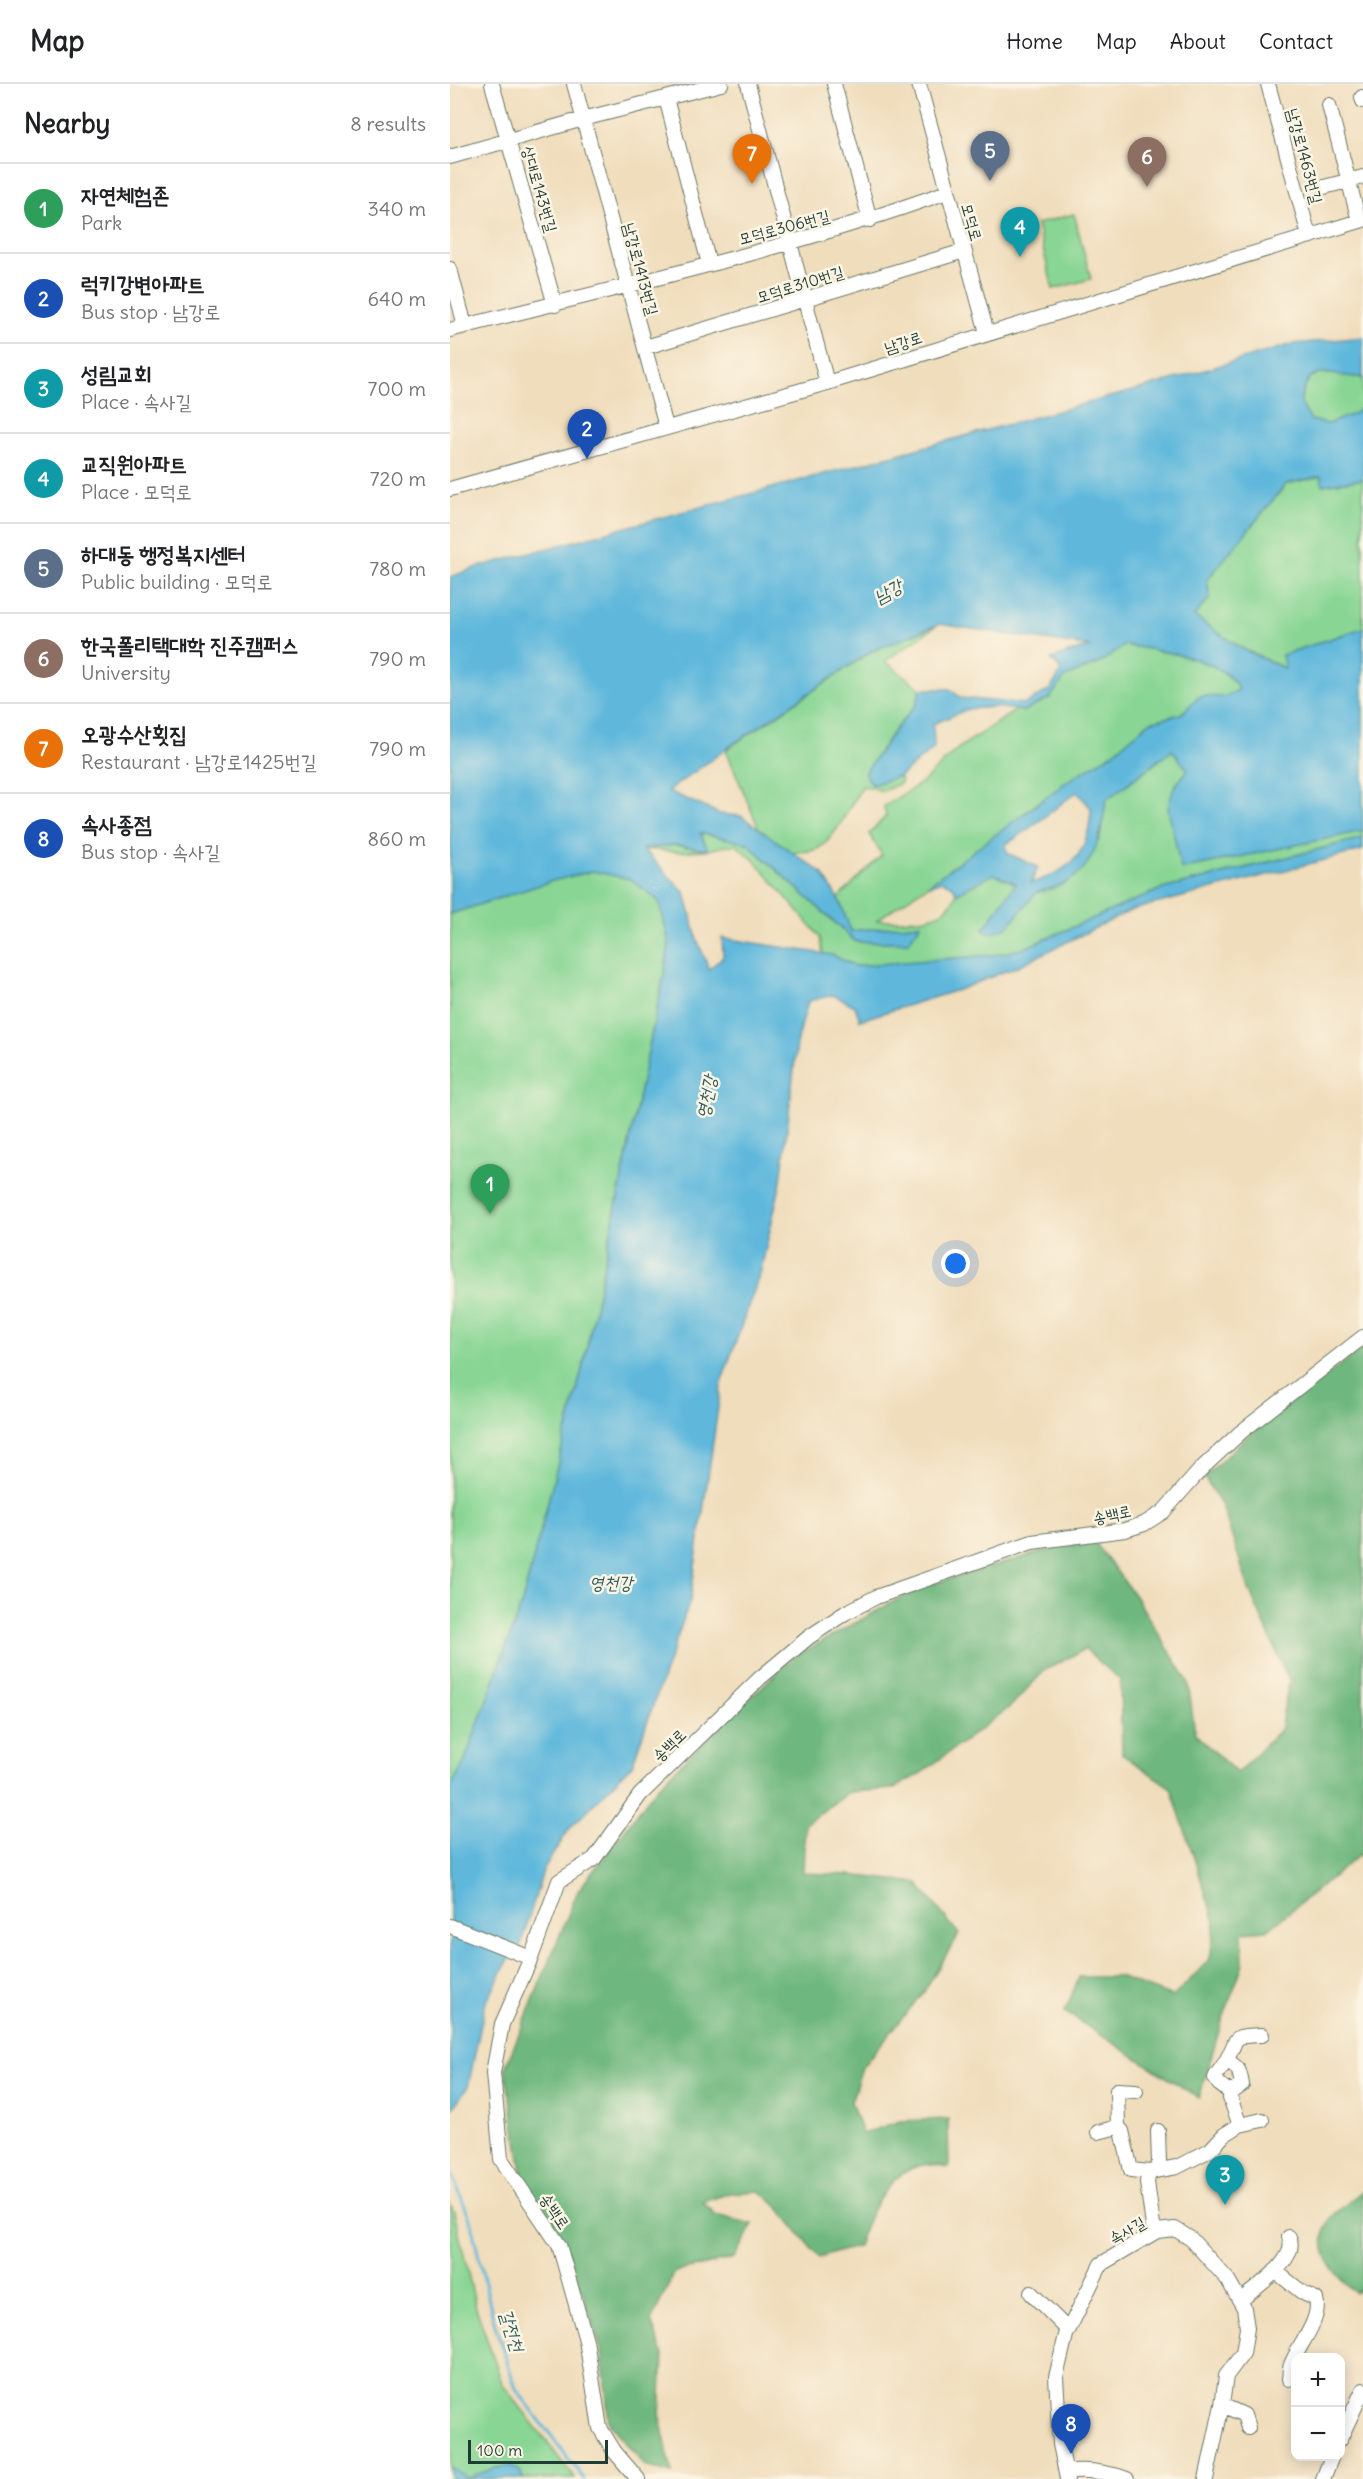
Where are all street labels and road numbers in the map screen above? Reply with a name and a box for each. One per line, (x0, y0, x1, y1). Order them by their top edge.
street label: 남강로1463번길 (1283, 106, 1327, 206)
street label: 상대로143번길 (518, 143, 562, 235)
street label: 모덕로 (957, 201, 987, 243)
street label: 모덕로306번길 (736, 205, 832, 249)
street label: 남강로1413번길 (619, 220, 663, 318)
street label: 모덕로310번길 (754, 261, 846, 307)
street label: 남강로 (882, 327, 924, 357)
street label: 송백로 (1091, 1500, 1133, 1528)
street label: 송백로 (648, 1724, 690, 1766)
street label: 송백로 (536, 2189, 574, 2233)
street label: 속사길 (1105, 2212, 1149, 2248)

